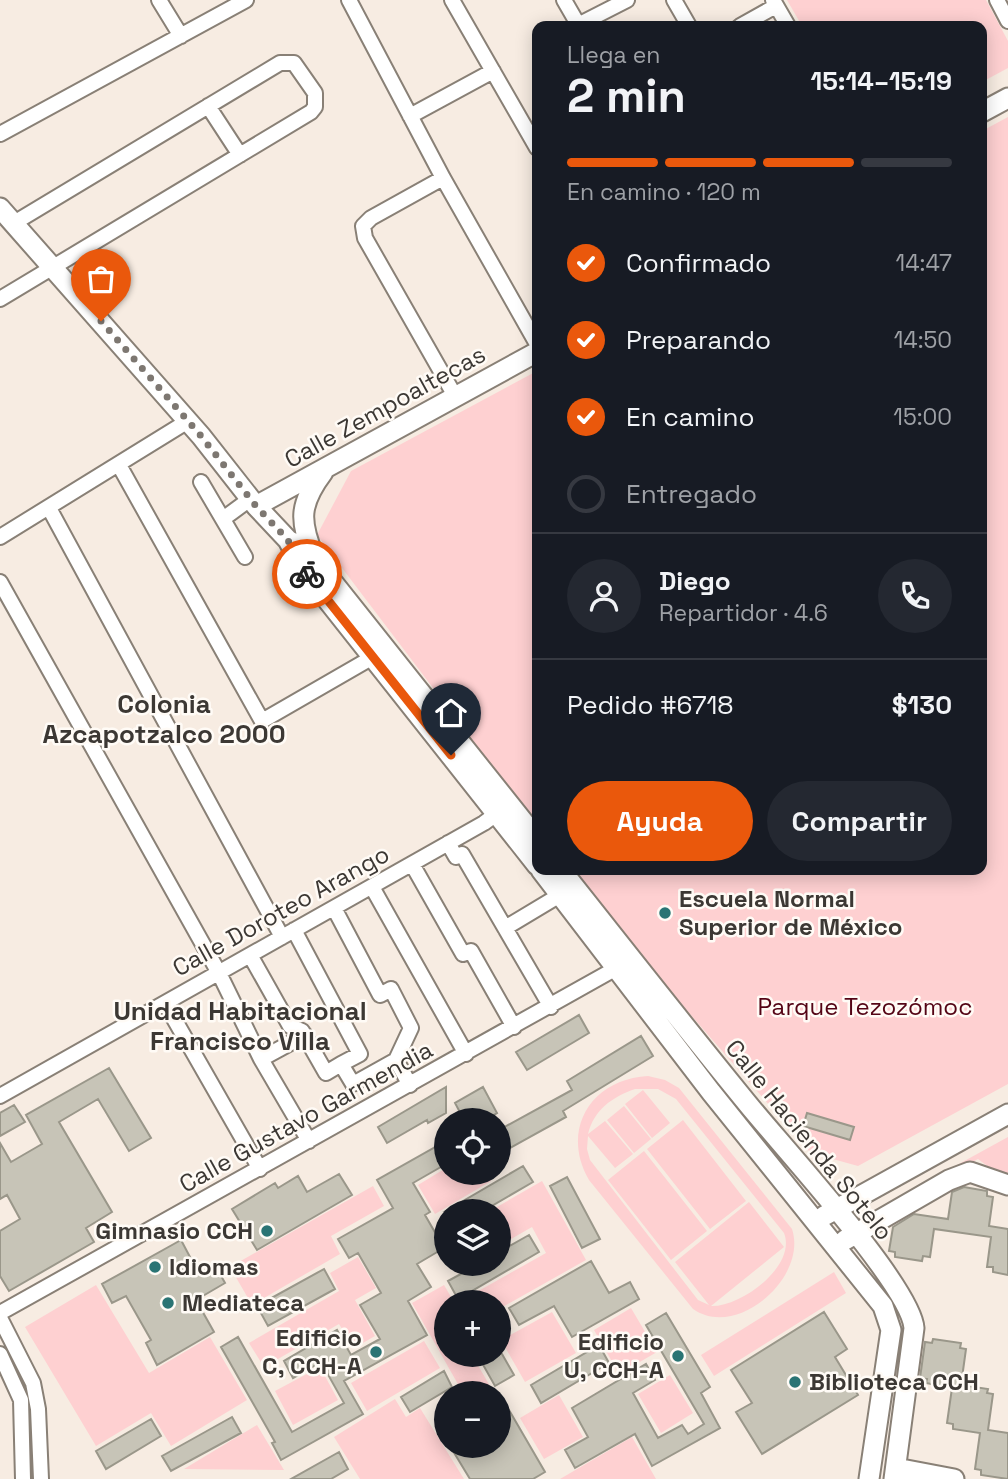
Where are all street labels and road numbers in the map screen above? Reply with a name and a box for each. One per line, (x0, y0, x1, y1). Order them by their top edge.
street label: Calle Zempoaltecas (279, 338, 491, 475)
street label: Calle Doroteo Arango (167, 838, 395, 983)
street label: Calle Hacienda Sotelo (719, 1033, 900, 1246)
street label: Calle Gustavo Garmendia (174, 1034, 438, 1199)

